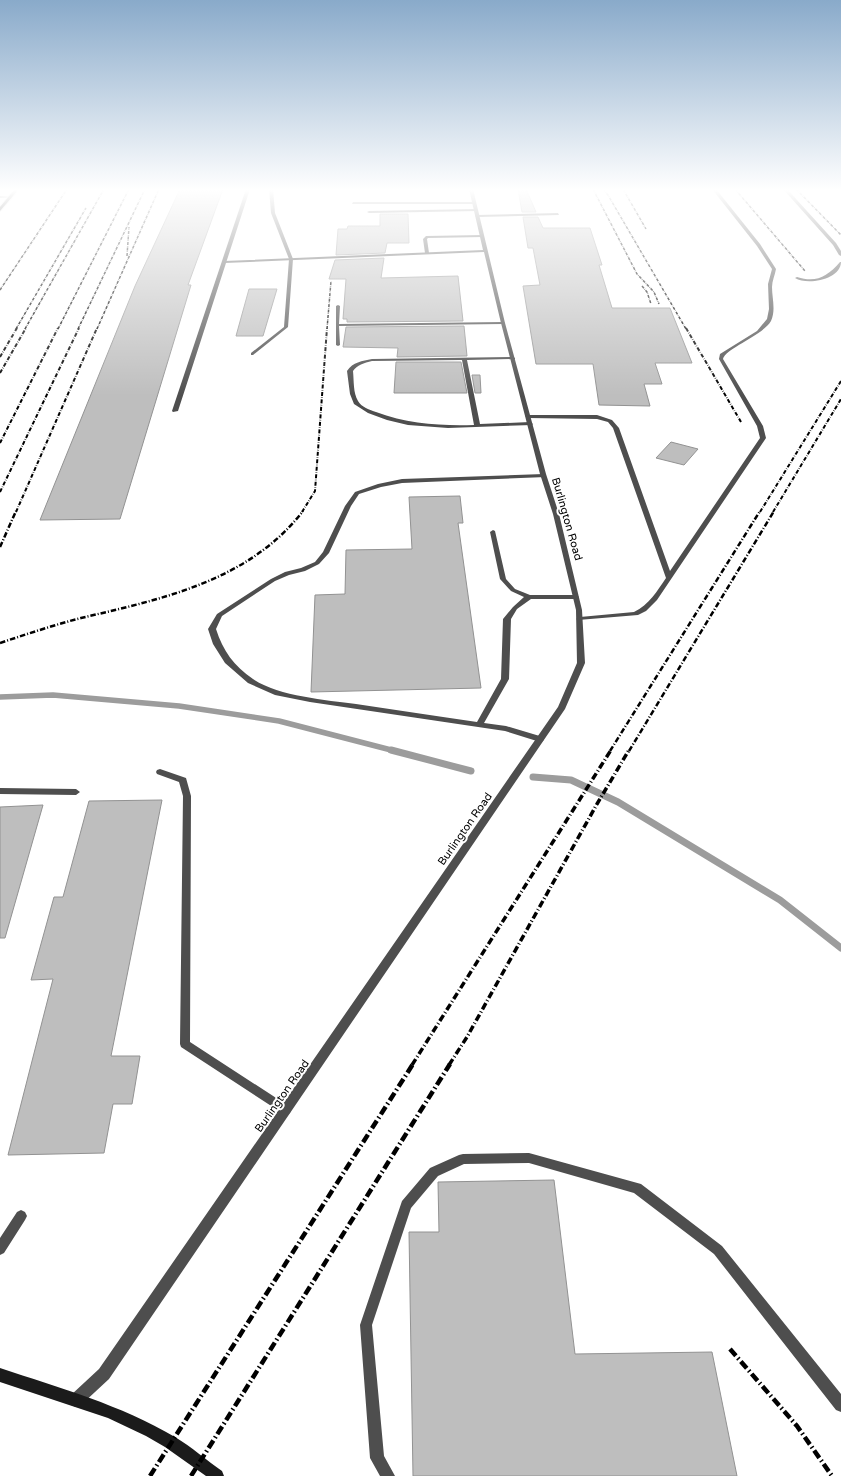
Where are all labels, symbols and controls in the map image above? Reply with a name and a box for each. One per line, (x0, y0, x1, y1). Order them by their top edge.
street label: Burlington Road (549, 476, 585, 562)
street label: Burlington Road (435, 790, 495, 868)
street label: Burlington Road (252, 1057, 312, 1135)

